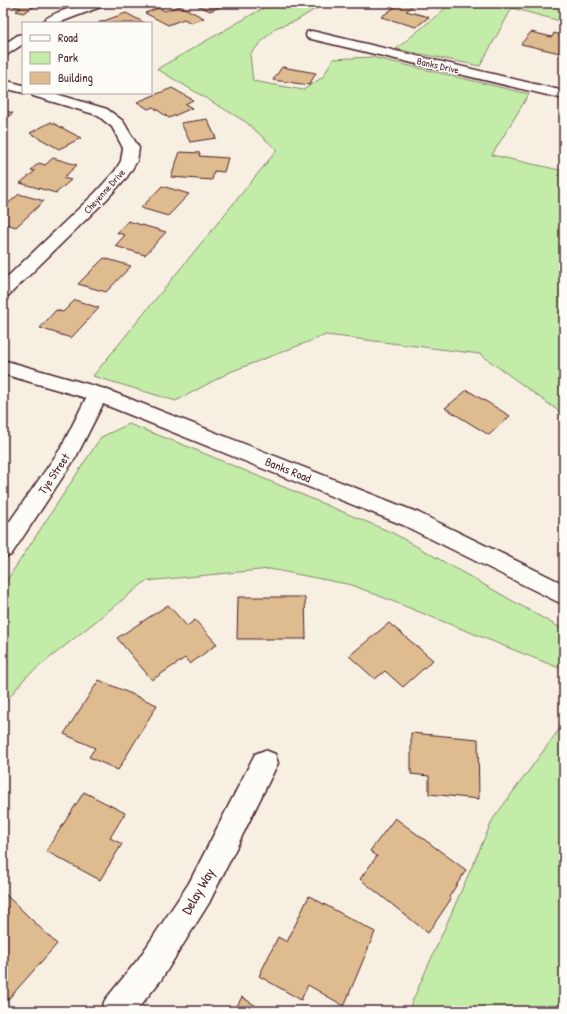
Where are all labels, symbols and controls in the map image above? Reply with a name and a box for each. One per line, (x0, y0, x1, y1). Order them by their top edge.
legend (22, 22, 152, 94)
text: Road (58, 29, 78, 46)
text: Park (58, 49, 78, 66)
street label: Banks Drive (416, 54, 460, 77)
text: Building (58, 69, 93, 86)
street label: Cheyenne Drive (81, 166, 128, 216)
street label: Tye Street (34, 449, 74, 498)
street label: Banks Road (263, 453, 314, 487)
street label: Delay Way (177, 864, 219, 918)

